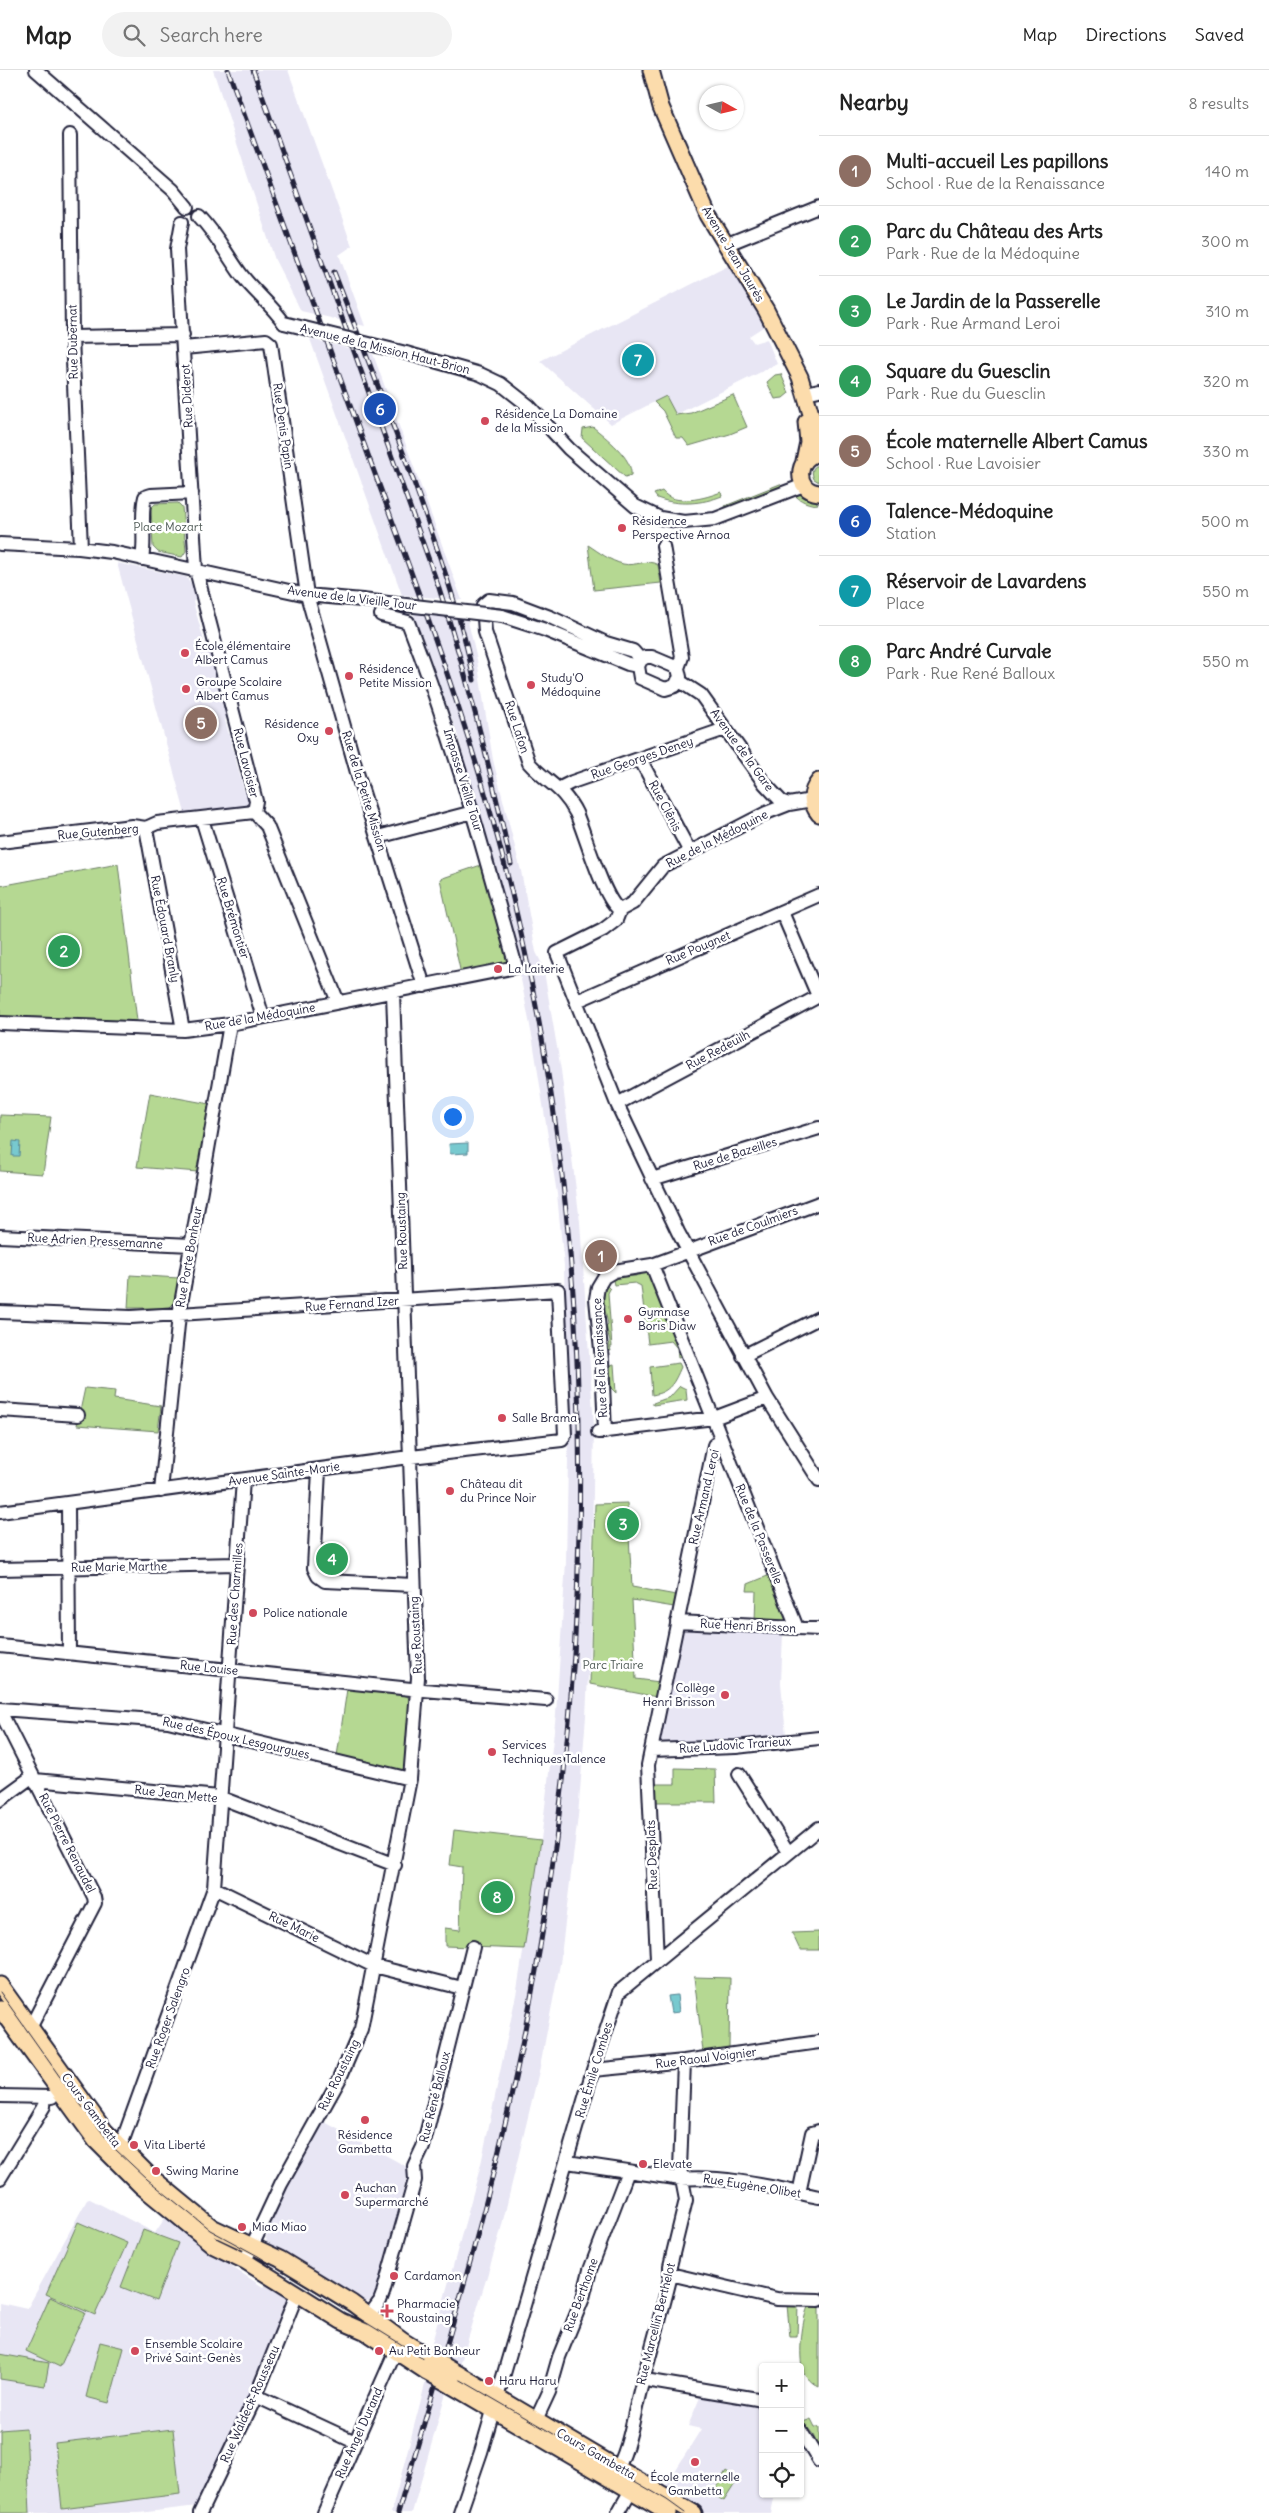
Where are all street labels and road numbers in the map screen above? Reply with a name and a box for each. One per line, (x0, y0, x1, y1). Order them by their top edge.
street label: Avenue Jean Jaurès (699, 203, 768, 304)
street label: Rue Dubernat (64, 304, 81, 380)
street label: Avenue de la Mission Haut-Brion (298, 320, 472, 377)
street label: Rue Diderot (177, 364, 196, 428)
street label: Rue Denis Papin (270, 382, 297, 470)
street label: Avenue de la Vieille Tour (287, 582, 418, 613)
street label: Rue Lafon (502, 699, 533, 755)
street label: Avenue de la Gare (707, 706, 777, 794)
street label: Rue Lavoisier (231, 726, 262, 800)
street label: Impasse Vieille Tour (441, 726, 486, 834)
street label: Rue de la Petite Mission (339, 729, 390, 853)
street label: Rue Georges Deney (589, 733, 695, 782)
street label: Rue Clênis (646, 778, 685, 834)
street label: Rue de la Médoquine (663, 806, 770, 871)
street label: Rue Gutenberg (57, 820, 139, 843)
street label: Rue Édouard Branly (148, 874, 183, 984)
street label: Rue Brémontier (214, 875, 253, 961)
street label: Rue Pougnet (663, 927, 732, 968)
street label: Rue de la Médoquine (203, 999, 316, 1034)
street label: Rue Redeuilh (683, 1026, 752, 1073)
street label: Rue de Bazeilles (691, 1134, 779, 1173)
street label: Rue Roustaing (393, 1192, 410, 1270)
street label: Rue de Coulmiers (706, 1202, 800, 1249)
street label: Rue Porte Bonheur (172, 1205, 205, 1309)
street label: Rue Adrien Pressemanne (27, 1229, 163, 1252)
street label: Rue Fernand Izer (305, 1293, 400, 1314)
street label: Rue de la Renaissance (589, 1298, 610, 1418)
street label: Rue Armand Leroi (685, 1448, 722, 1546)
street label: Avenue Sainte-Marie (227, 1458, 341, 1489)
street label: Rue de la Passerelle (733, 1482, 786, 1586)
street label: Rue des Charmilles (223, 1542, 246, 1646)
street label: Rue Marie Marthe (71, 1558, 167, 1575)
street label: Rue Roustaing (406, 1596, 425, 1674)
street label: Rue Henri Brisson (700, 1615, 797, 1636)
street label: Rue Louise (179, 1657, 239, 1678)
street label: Rue des Époux Lesgourgues (161, 1713, 311, 1762)
street label: Rue Ludovic Trarieux (678, 1733, 792, 1756)
street label: Rue Jean Mette (134, 1782, 218, 1805)
street label: Rue Pierre Renaudel (36, 1791, 99, 1895)
street label: Rue Desplats (643, 1820, 660, 1890)
street label: Rue Marie (266, 1908, 322, 1945)
street label: Rue Roger Salengro (142, 1965, 193, 2071)
street label: Rue Émile Combes (572, 2020, 615, 2120)
street label: Rue Roustaing (315, 2037, 362, 2113)
street label: Rue Raoul Voignier (655, 2044, 757, 2071)
street label: Rue René Balloux (416, 2050, 453, 2144)
street label: Cours Gambetta (59, 2070, 124, 2150)
street label: Rue Eugène Olibet (702, 2170, 802, 2201)
street label: Rue Berthome (560, 2256, 601, 2334)
street label: Rue Marcellin Berthelot (633, 2261, 678, 2387)
street label: Rue Waldeck-Rousseau (217, 2343, 282, 2465)
street label: Rue Angel Durand (332, 2385, 385, 2481)
street label: Cours Gambetta (554, 2425, 639, 2482)

